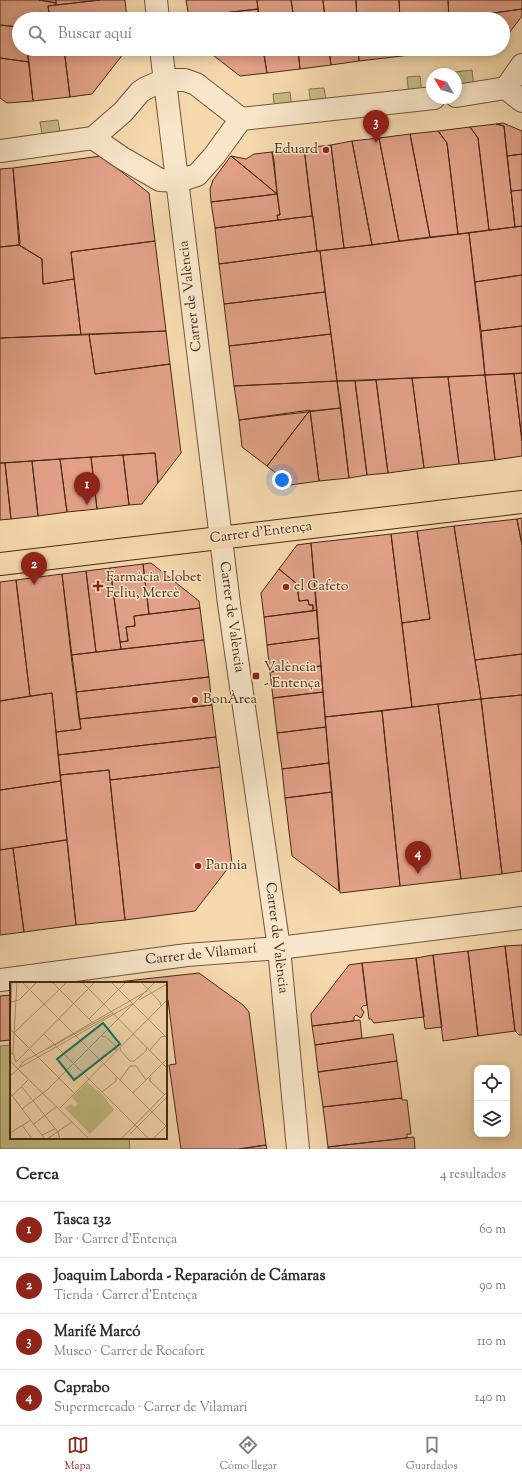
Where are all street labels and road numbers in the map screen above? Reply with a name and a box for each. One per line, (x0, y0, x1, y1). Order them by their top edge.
street label: Carrer de València (174, 239, 208, 353)
street label: Carrer d'Entença (209, 517, 314, 549)
street label: Carrer de València (213, 560, 249, 674)
street label: Carrer de València (259, 881, 293, 995)
street label: Carrer de Vilamarí (144, 939, 258, 971)

